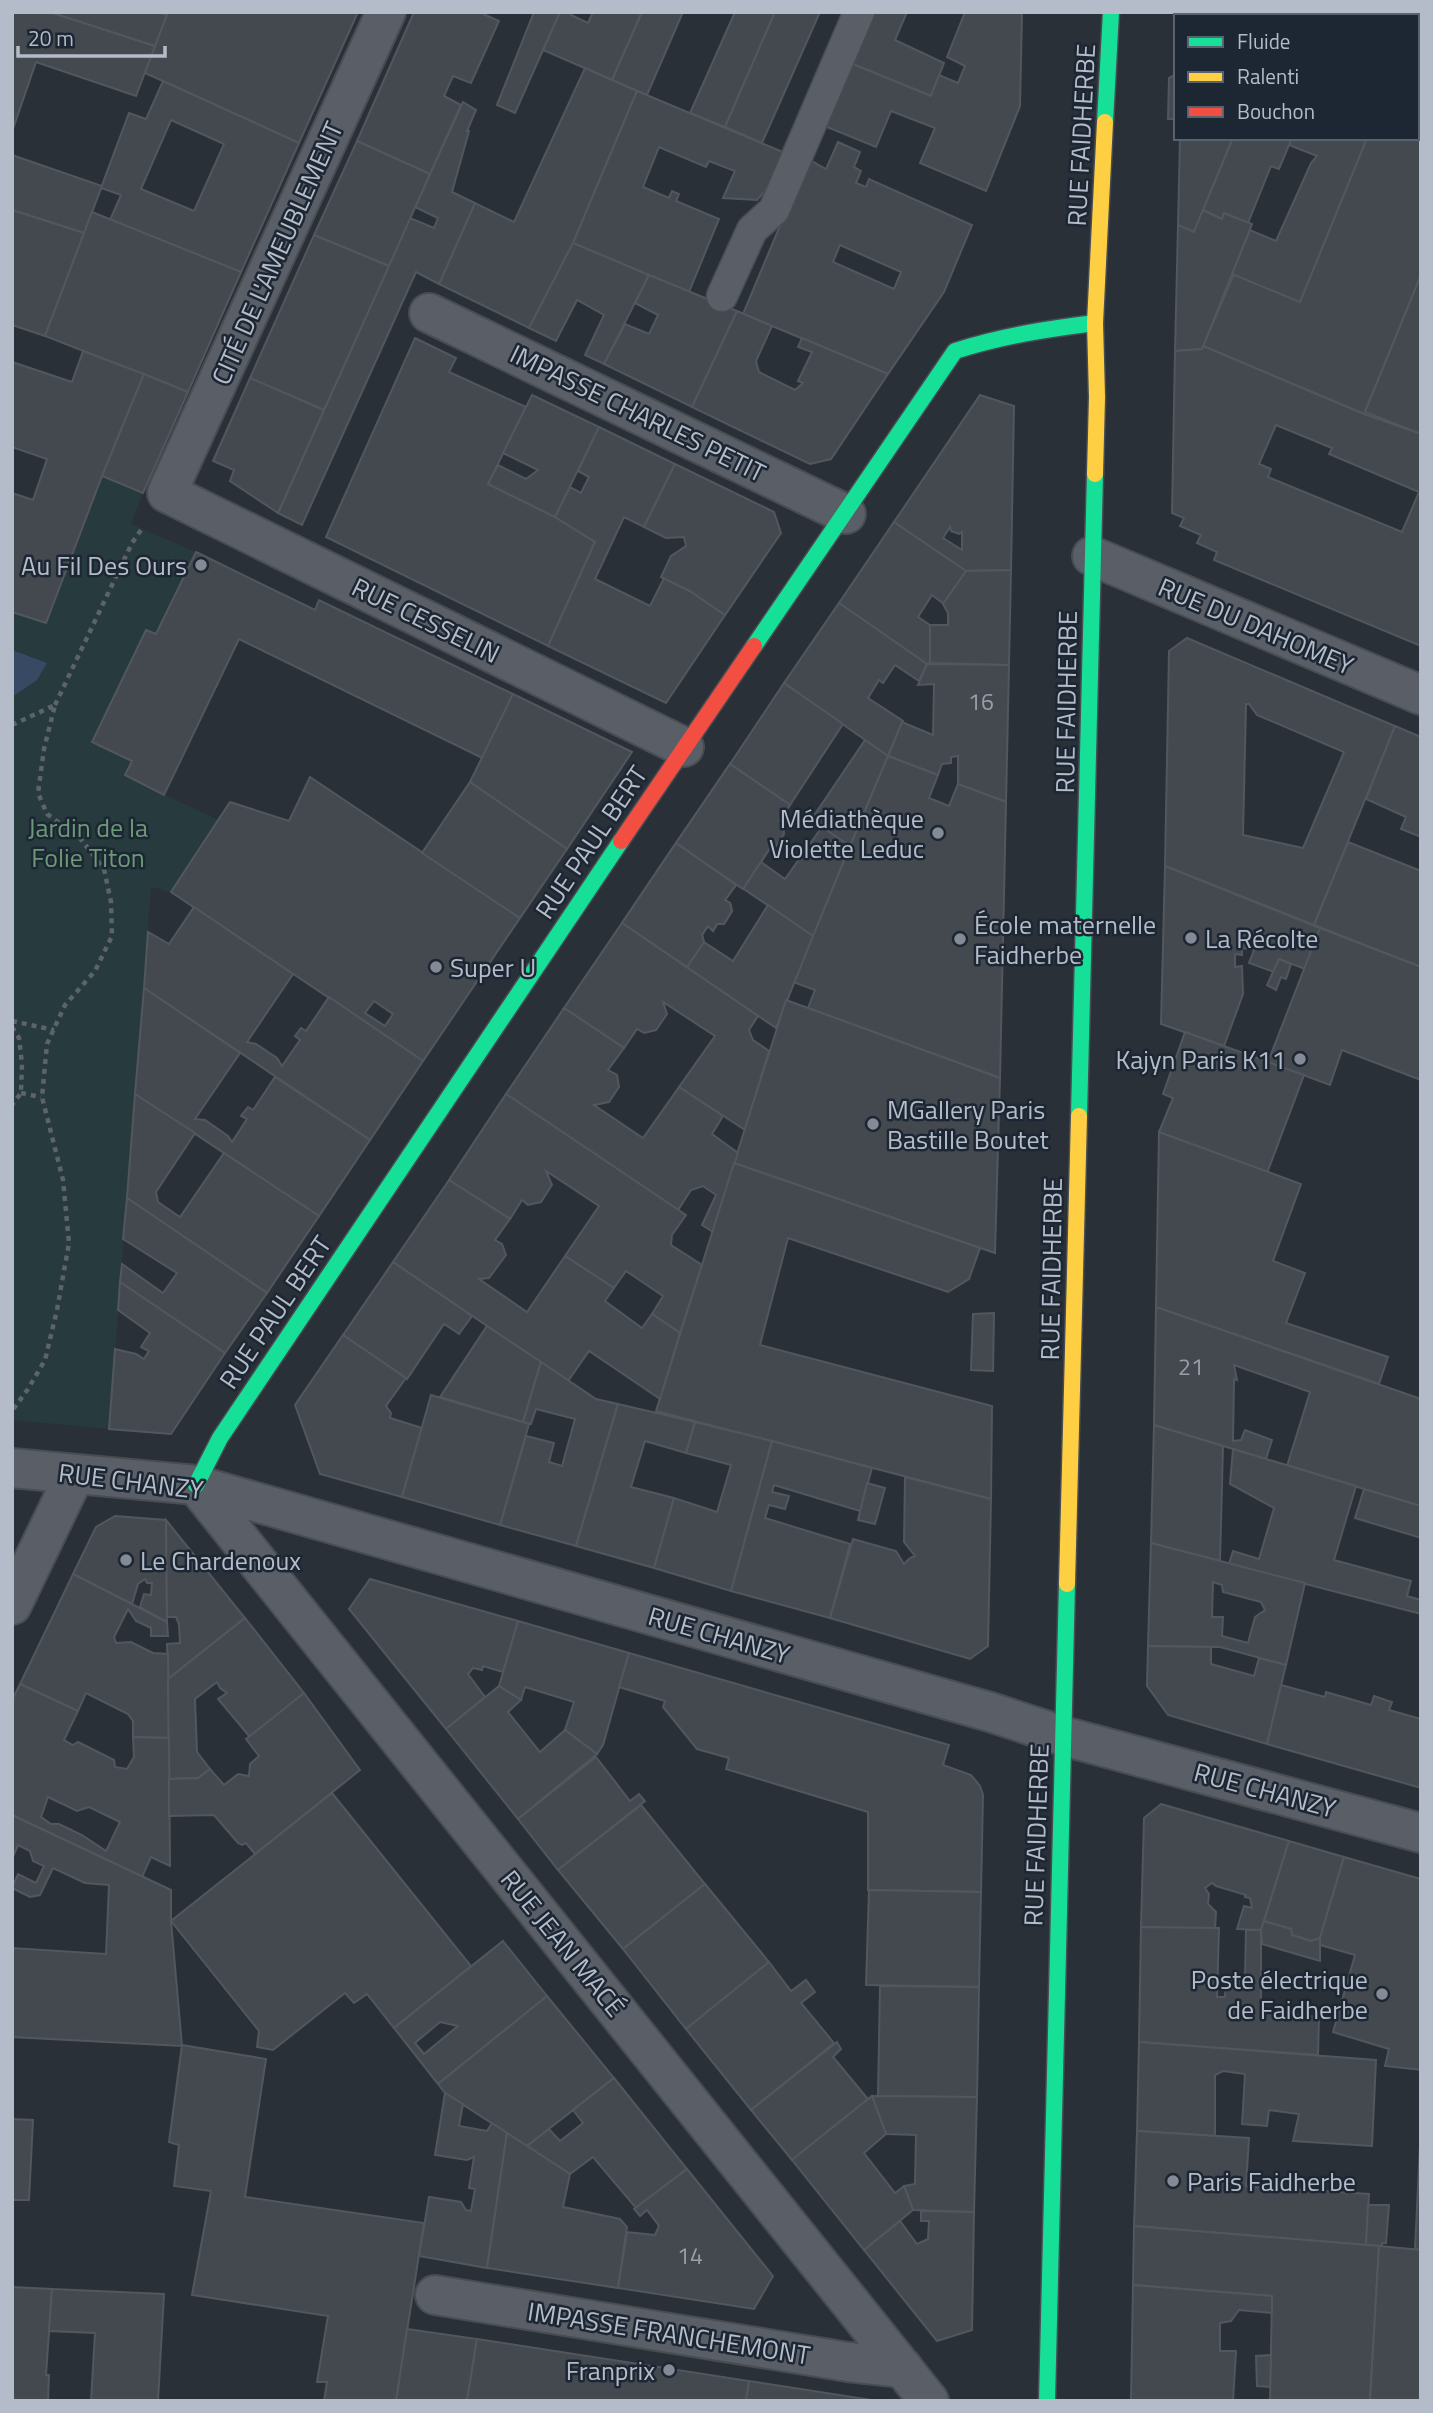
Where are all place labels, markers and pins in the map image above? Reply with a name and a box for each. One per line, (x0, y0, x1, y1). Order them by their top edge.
place label: Au Fil Des Ours (21, 546, 187, 585)
marker: Au Fil Des Ours (193, 557, 209, 573)
place label: Médiathèque Violette Leduc (769, 799, 924, 868)
marker: Médiathèque Violette Leduc (930, 825, 946, 841)
place label: École maternelle Faidherbe (974, 905, 1156, 974)
place label: La Récolte (1205, 919, 1318, 958)
marker: La Récolte (1183, 930, 1199, 946)
marker: École maternelle Faidherbe (952, 931, 968, 947)
place label: Super U (450, 948, 536, 987)
marker: Super U (428, 959, 444, 975)
place label: Kajyn Paris K11 (1116, 1040, 1286, 1079)
marker: Kajyn Paris K11 (1292, 1051, 1308, 1067)
place label: MGallery Paris Bastille Boutet (887, 1090, 1049, 1159)
marker: MGallery Paris Bastille Boutet (865, 1116, 881, 1132)
place label: Le Chardenoux (140, 1541, 301, 1580)
marker: Le Chardenoux (118, 1552, 134, 1568)
place label: Poste électrique de Faidherbe (1191, 1960, 1368, 2029)
marker: Poste électrique de Faidherbe (1374, 1986, 1390, 2002)
place label: Paris Faidherbe (1187, 2162, 1356, 2201)
marker: Paris Faidherbe (1165, 2173, 1181, 2189)
place label: Franprix (566, 2351, 655, 2390)
marker: Franprix (661, 2362, 677, 2378)

